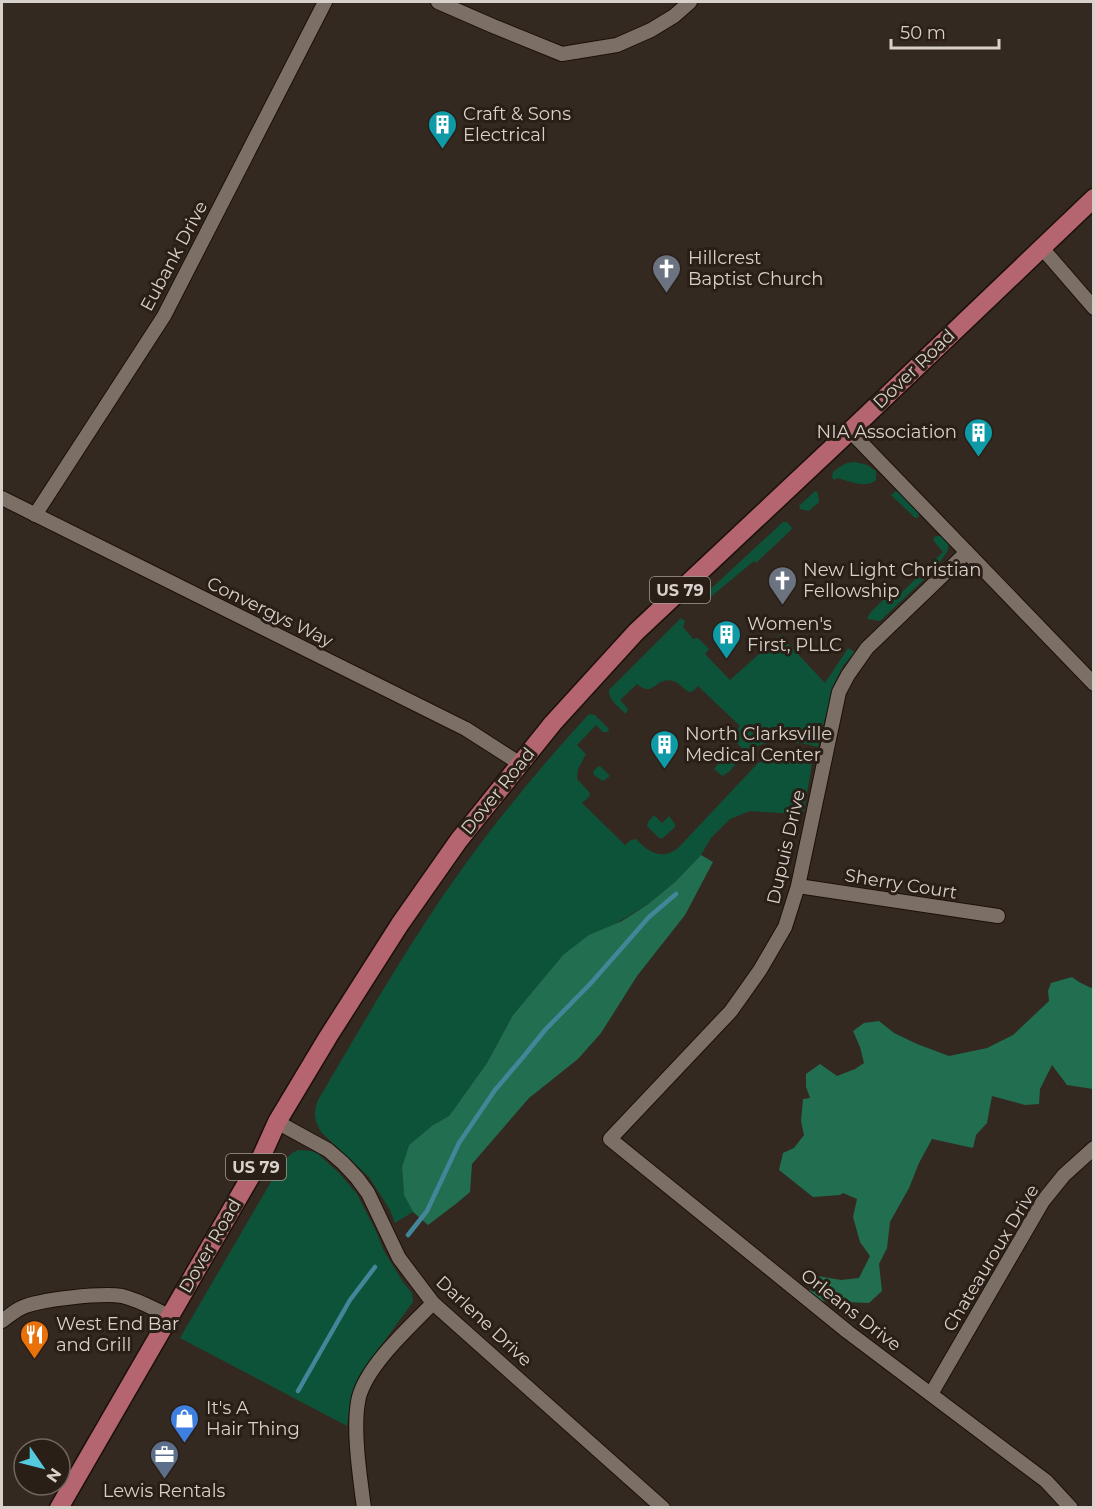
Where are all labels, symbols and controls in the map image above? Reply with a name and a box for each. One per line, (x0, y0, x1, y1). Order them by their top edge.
scale bar (891, 12, 999, 50)
text: 50 m (900, 22, 946, 44)
place label: Craft & Sons Electrical (463, 103, 571, 146)
building icon: Craft & Sons Electrical (426, 108, 458, 150)
street label: Eubank Drive (136, 197, 212, 315)
place label: Hillcrest Baptist Church (688, 247, 824, 290)
church icon: Hillcrest Baptist Church (651, 252, 683, 294)
street label: Dover Road (869, 325, 959, 413)
building icon: NIA Association (962, 416, 994, 458)
place label: NIA Association (817, 421, 957, 443)
place label: New Light Christian Fellowship (803, 559, 981, 602)
church icon: New Light Christian Fellowship (766, 564, 798, 606)
street label: Convergys Way (203, 572, 337, 652)
road number: US 79 (650, 577, 710, 603)
place label: Women's First, PLLC (747, 613, 842, 656)
building icon: Women's First, PLLC (710, 618, 742, 660)
place label: North Clarksville Medical Center (685, 723, 832, 766)
building icon: North Clarksville Medical Center (648, 728, 680, 770)
street label: Dover Road (456, 743, 540, 839)
street label: Dupuis Drive (762, 788, 810, 906)
street label: Sherry Court (843, 864, 959, 904)
road number: US 79 (226, 1154, 286, 1180)
street label: Chateauroux Drive (938, 1180, 1044, 1336)
street label: Dover Road (174, 1195, 246, 1297)
street label: Orleans Drive (797, 1264, 906, 1356)
street label: Darlene Drive (431, 1271, 537, 1371)
place label: West End Bar and Grill (56, 1313, 179, 1356)
restaurant icon: West End Bar and Grill (19, 1318, 51, 1360)
place label: It's A Hair Thing (206, 1397, 300, 1440)
shop icon: It's A Hair Thing (169, 1402, 201, 1444)
north arrow (12, 1437, 72, 1497)
office icon: Lewis Rentals (148, 1438, 180, 1480)
text: N (42, 1465, 65, 1486)
place label: Lewis Rentals (103, 1480, 225, 1502)

